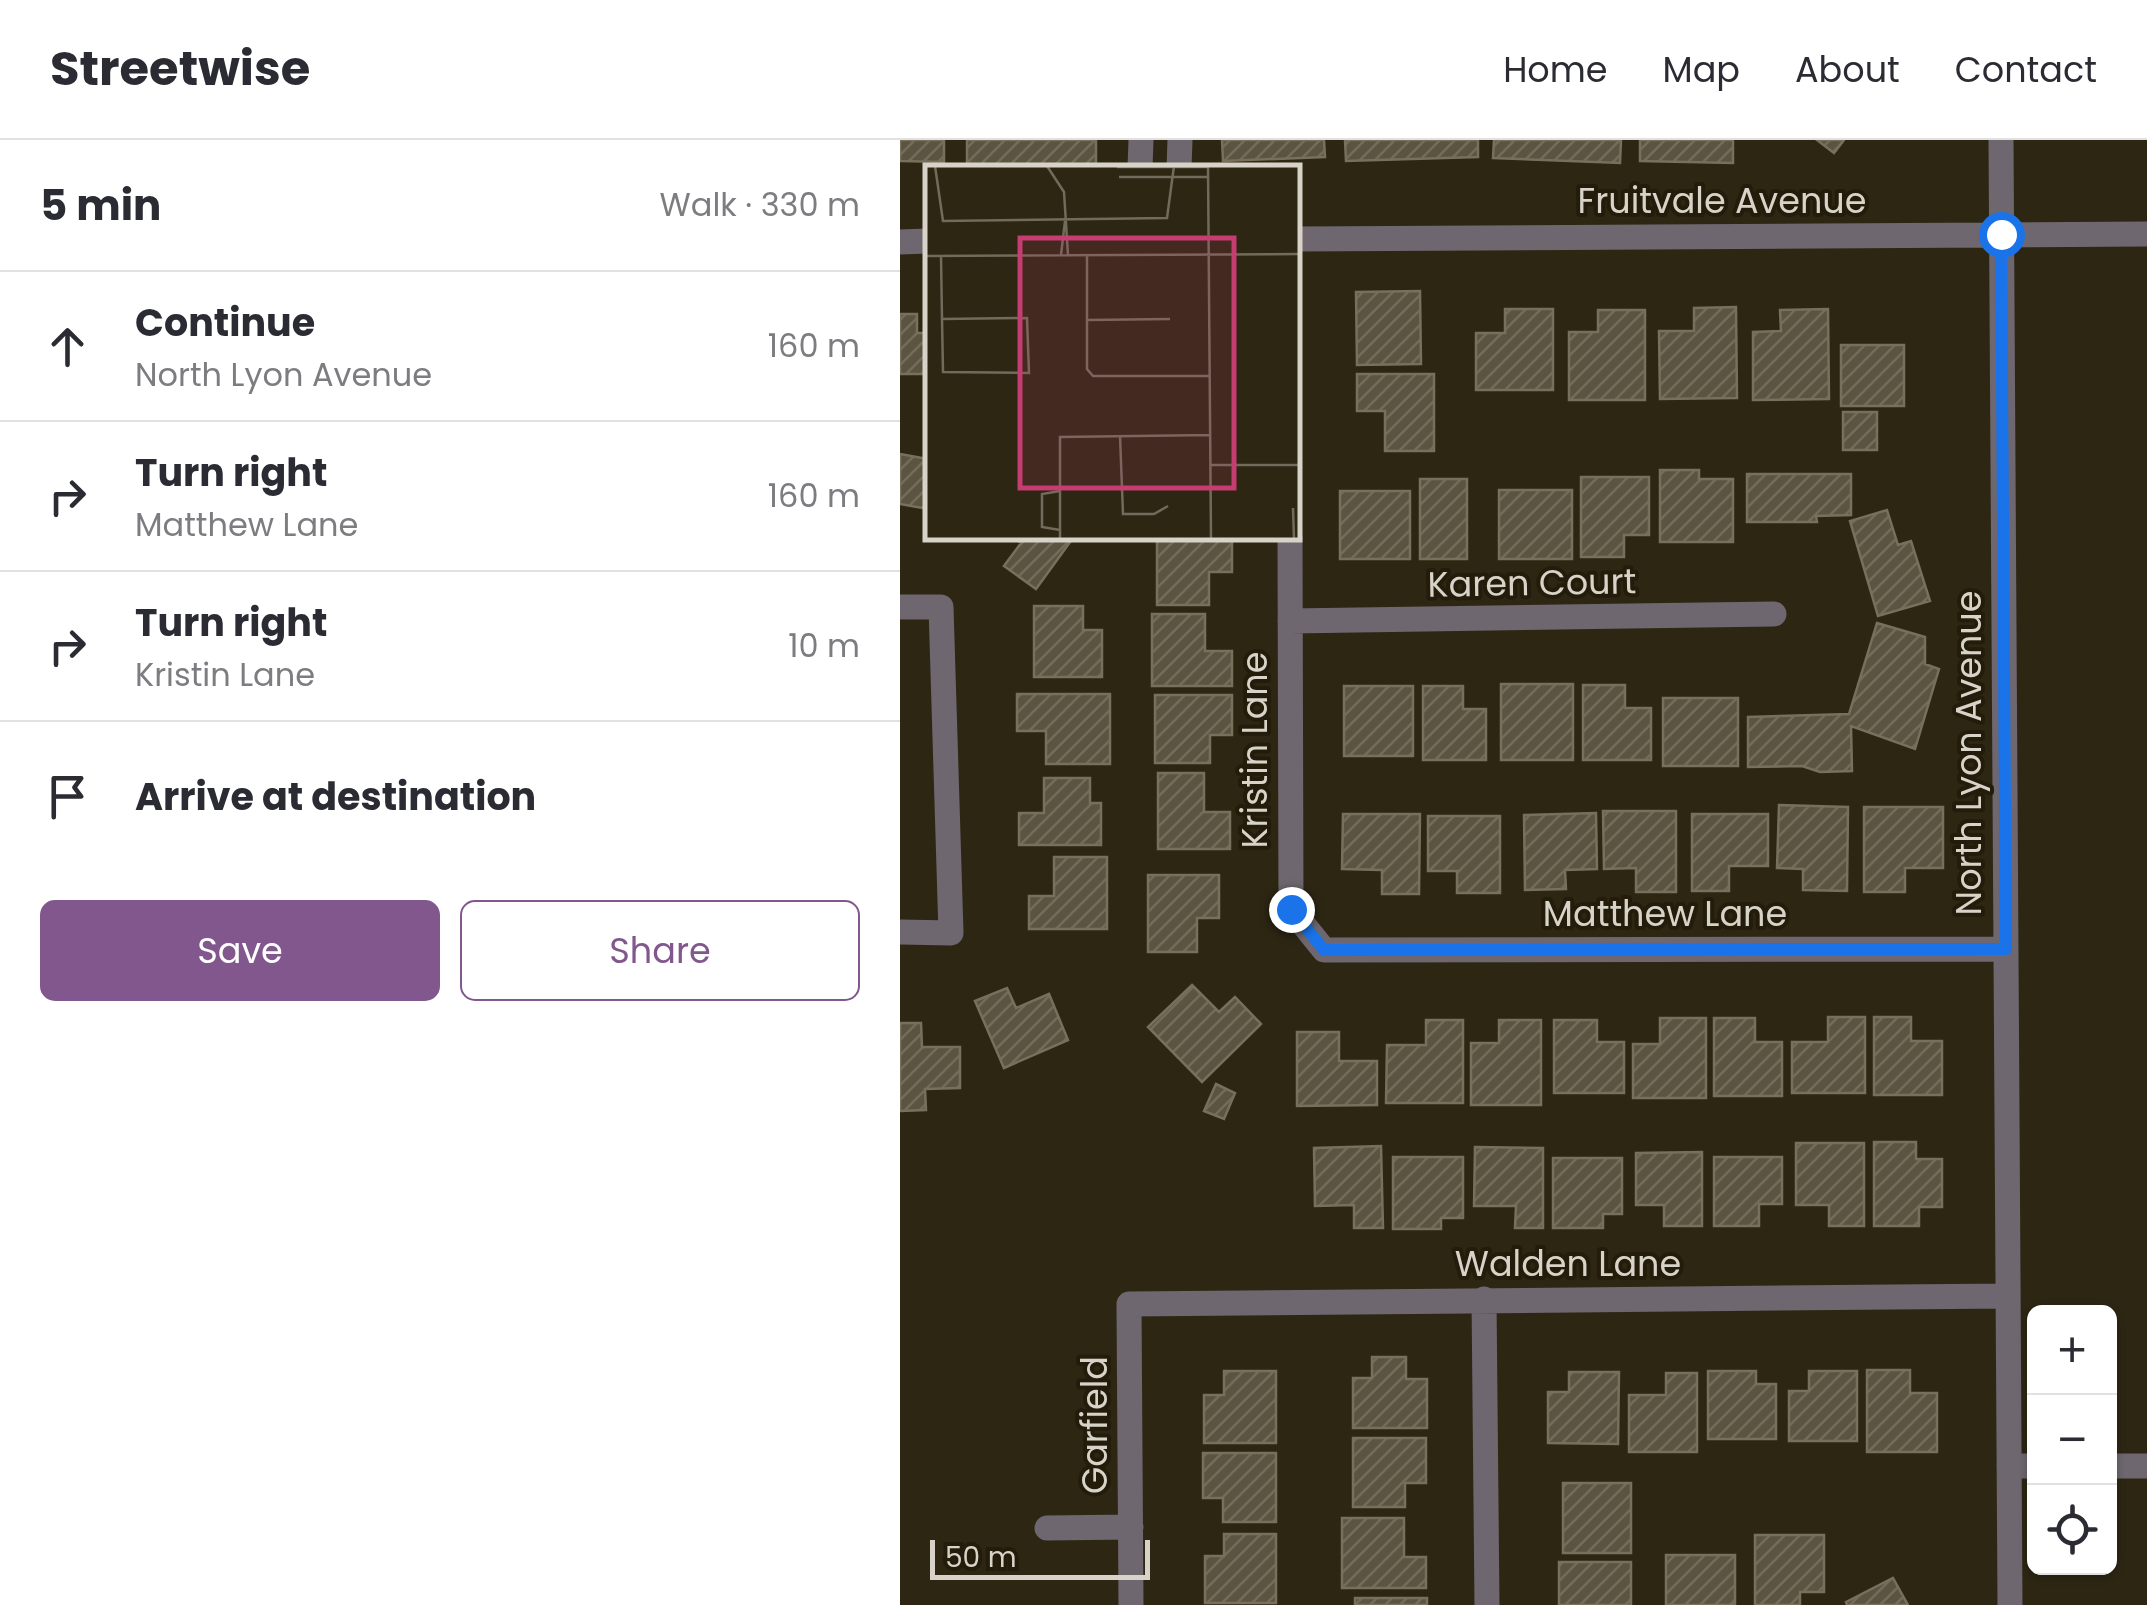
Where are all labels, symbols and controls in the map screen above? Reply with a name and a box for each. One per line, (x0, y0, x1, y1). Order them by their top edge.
text: Streetwise (50, 35, 310, 102)
text: Home (1503, 45, 1608, 94)
text: Map (1663, 45, 1740, 94)
text: About (1795, 45, 1900, 94)
text: Contact (1955, 45, 2097, 94)
inset map (925, 165, 1300, 540)
text: 5 min (40, 176, 161, 235)
street label: Fruitvale Avenue (1578, 176, 1866, 225)
text: Walk · 330 m (660, 182, 860, 227)
route start (1979, 212, 2025, 258)
text: Continue (135, 296, 315, 349)
icon: ahead (40, 319, 95, 374)
text: 160 m (768, 323, 860, 368)
text: North Lyon Avenue (135, 352, 432, 397)
text: Turn right (135, 446, 327, 499)
icon: right (40, 469, 95, 524)
text: 160 m (768, 473, 860, 518)
text: Matthew Lane (135, 502, 358, 547)
street label: Karen Court (1427, 556, 1637, 609)
street label: North Lyon Avenue (1944, 591, 1993, 915)
text: Turn right (135, 596, 327, 649)
icon: right (40, 619, 95, 674)
text: 10 m (788, 623, 860, 668)
text: Kristin Lane (135, 652, 315, 697)
street label: Kristin Lane (1230, 652, 1279, 848)
icon: arrive (40, 769, 95, 824)
text: Arrive at destination (135, 770, 536, 823)
route end (1269, 887, 1315, 933)
street label: Matthew Lane (1543, 889, 1787, 938)
button: Save (40, 900, 440, 1001)
button: Share (460, 900, 860, 1001)
street label: Walden Lane (1455, 1239, 1681, 1288)
map controls (2027, 1305, 2117, 1575)
button: + (2027, 1305, 2117, 1395)
street label: Garfield (1070, 1356, 1119, 1494)
button: − (2027, 1395, 2117, 1485)
button: locate (2027, 1485, 2117, 1575)
scale bar (930, 1535, 1150, 1580)
text: 50 m (945, 1538, 1016, 1577)

